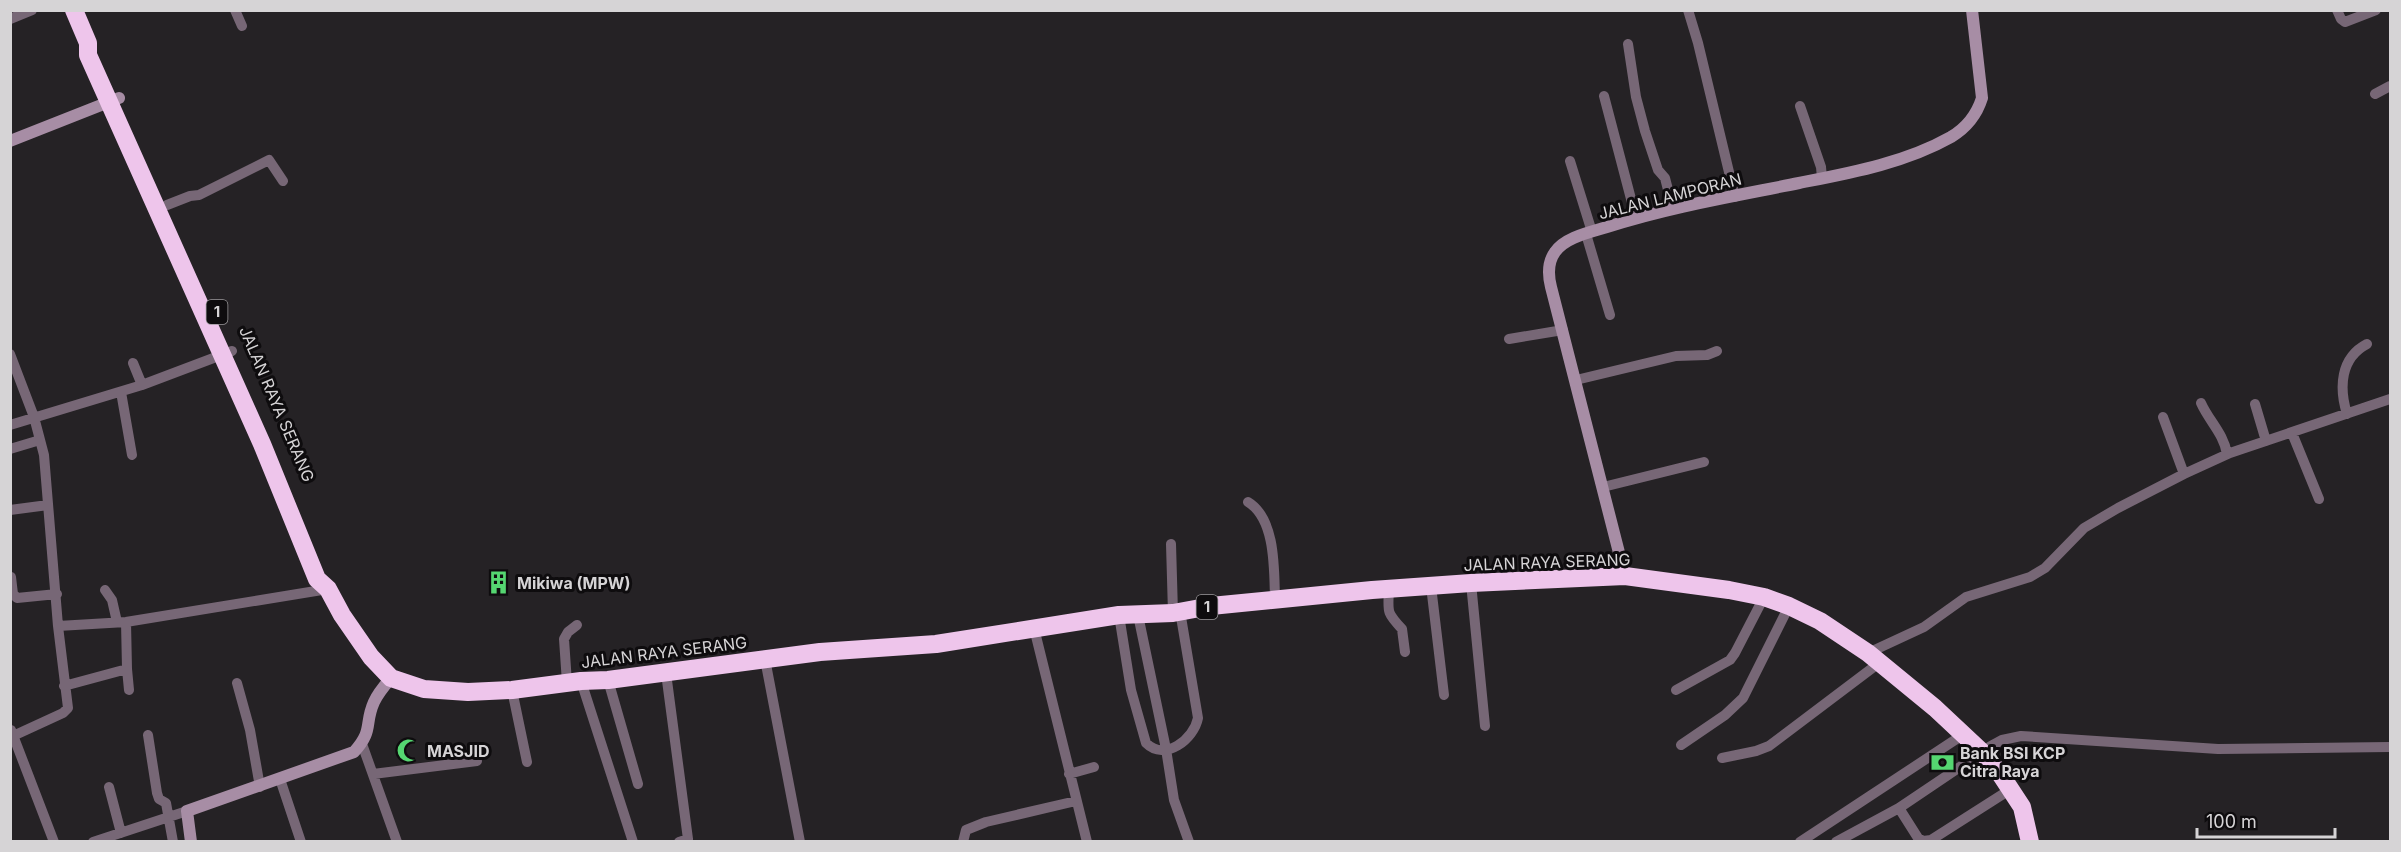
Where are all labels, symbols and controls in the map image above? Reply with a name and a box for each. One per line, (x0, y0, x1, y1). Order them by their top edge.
street label: JALAN LAMPORAN (1596, 169, 1744, 223)
road number: 1 (206, 300, 228, 324)
street label: JALAN RAYA SERANG (235, 323, 319, 485)
street label: JALAN RAYA SERANG (1463, 549, 1631, 575)
building icon: Mikiwa (MPW) (486, 570, 512, 596)
place label: Mikiwa (MPW) (517, 573, 630, 593)
road number: 1 (1196, 595, 1218, 619)
street label: JALAN RAYA SERANG (580, 632, 748, 672)
mosque icon: MASJID (396, 738, 422, 764)
place label: MASJID (427, 741, 489, 761)
place label: Bank BSI KCP Citra Raya (1960, 743, 2065, 781)
bank icon: Bank BSI KCP Citra Raya (1929, 749, 1955, 775)
scale bar (2197, 801, 2335, 839)
text: 100 m (2206, 811, 2257, 832)

